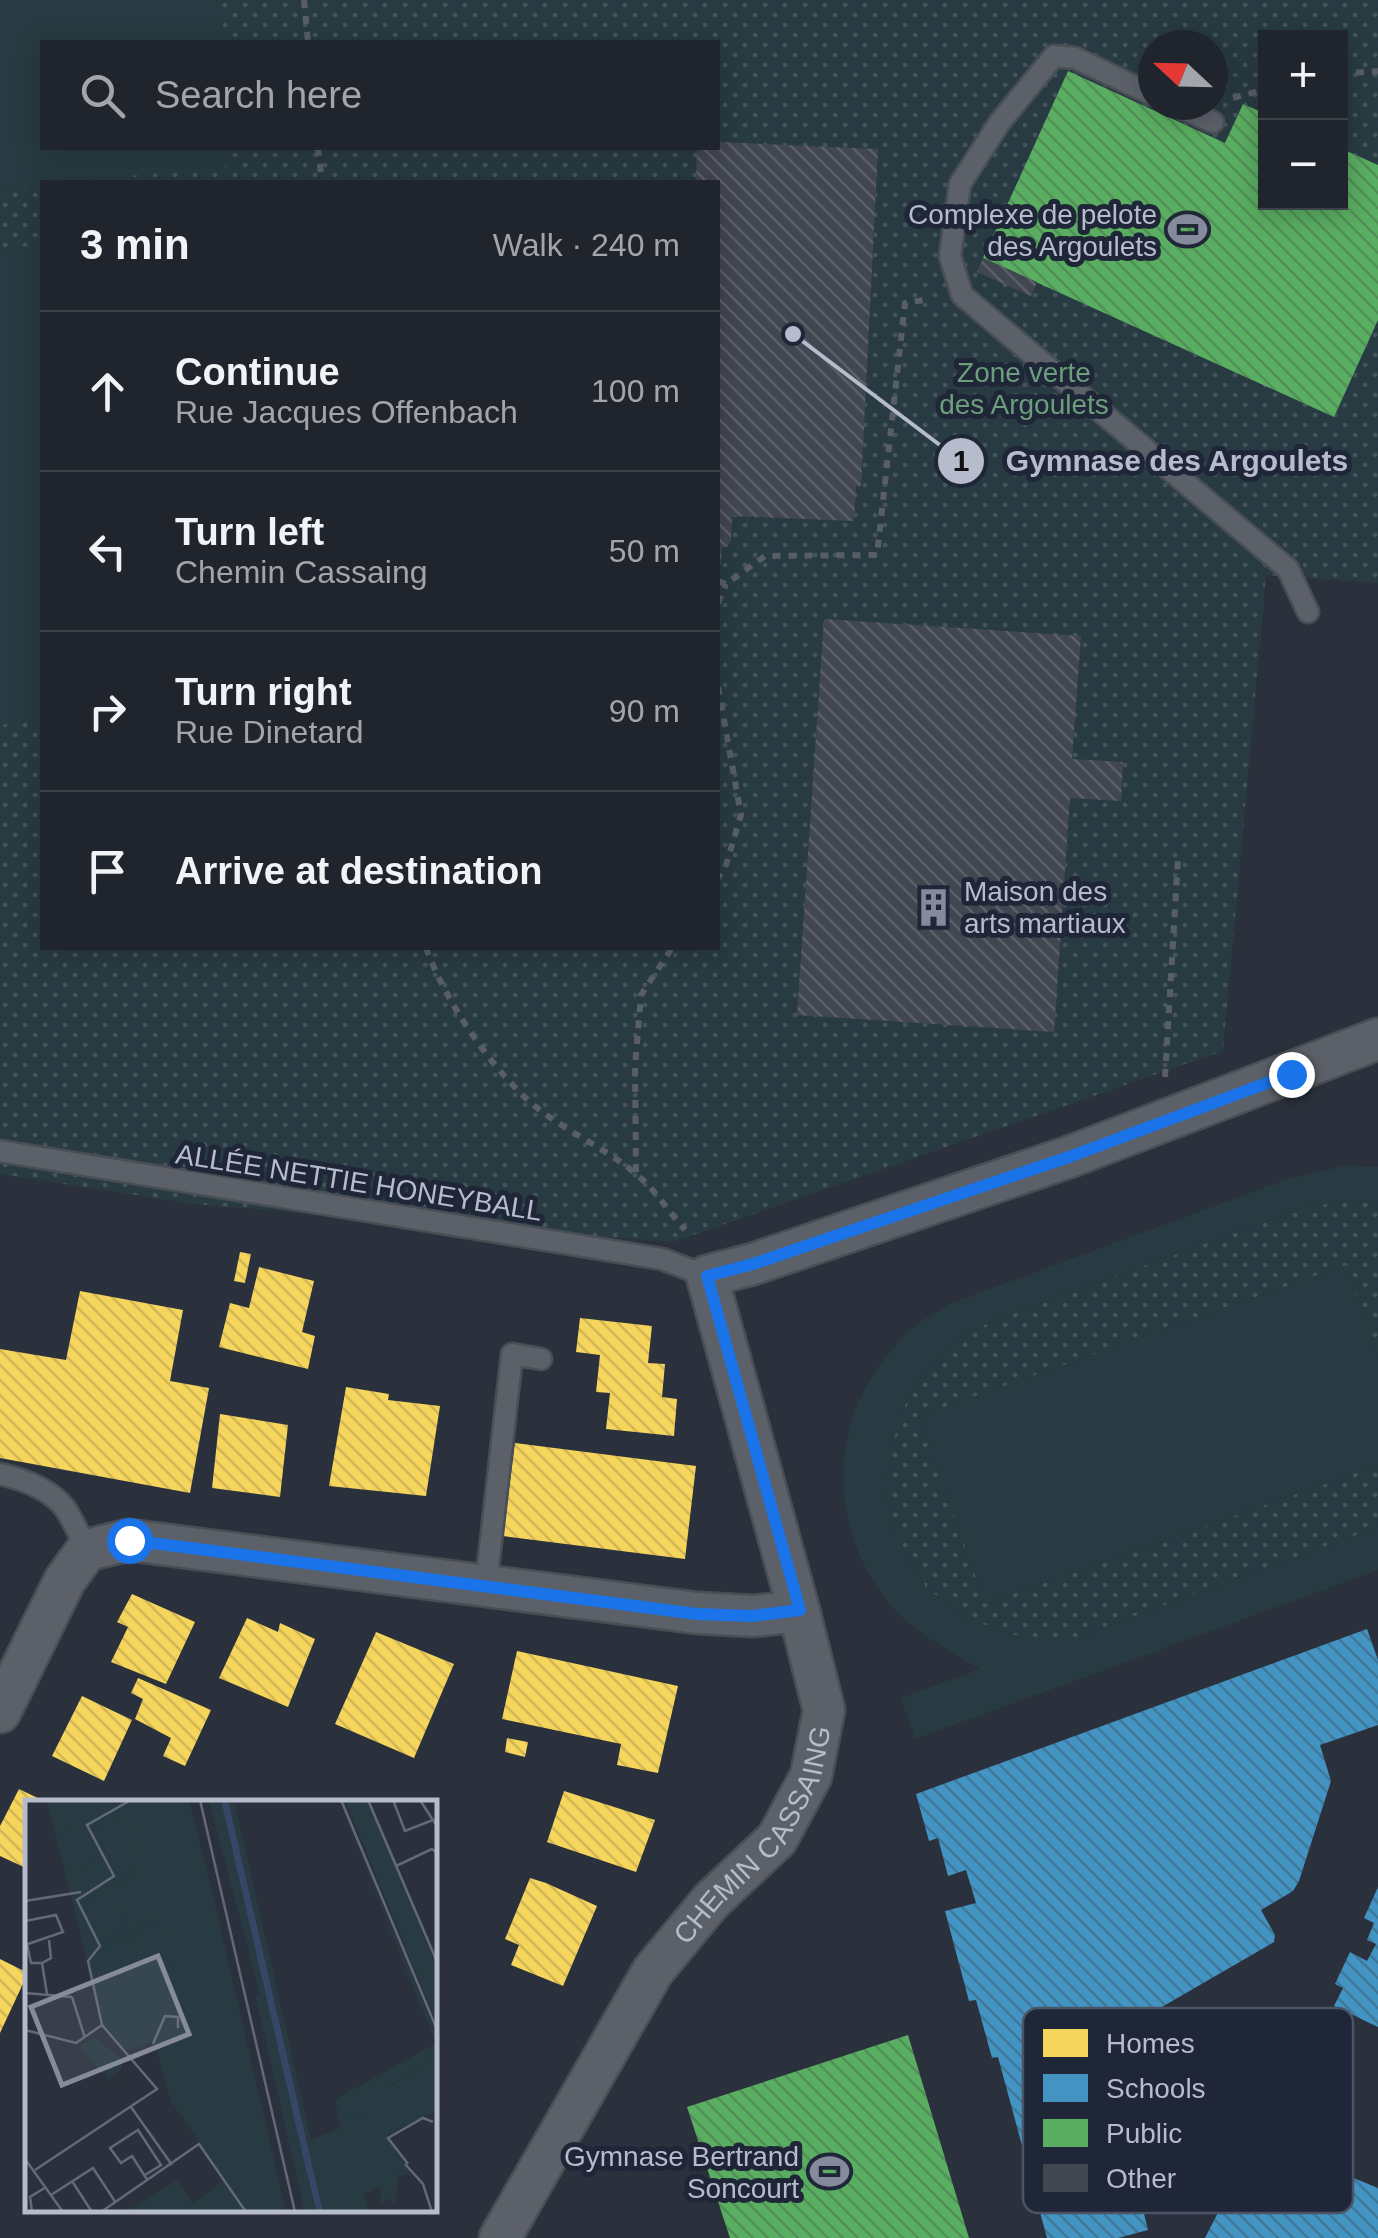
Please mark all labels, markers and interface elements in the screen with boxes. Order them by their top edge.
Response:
north arrow [1138,30,1228,120]
map controls [1258,30,1348,210]
button: + [1258,30,1348,120]
search box [40,40,720,150]
icon: search [75,68,130,123]
text: Search here [155,74,362,116]
button: − [1258,120,1348,210]
place label: Complexe de pelote des Argoulets [908,199,1157,262]
sports icon: Complexe de pelote des Argoulets [1166,209,1208,251]
text: 3 min [80,221,190,268]
text: Walk · 240 m [493,227,680,263]
text: Continue [175,351,340,393]
park label: Zone verte des Argoulets [939,357,1109,420]
icon: ahead [80,364,135,419]
text: 100 m [591,373,680,409]
text: Rue Jacques Offenbach [175,394,518,430]
callout: Gymnase des Argoulets [936,431,1369,491]
text: 1 [953,444,969,477]
text: Gymnase des Argoulets [1006,444,1348,477]
text: Turn left [175,511,324,553]
icon: left [80,524,135,579]
text: 50 m [609,533,680,569]
text: Chemin Cassaing [175,554,428,590]
text: Turn right [175,671,352,713]
icon: right [80,684,135,739]
text: 90 m [609,693,680,729]
text: Rue Dinetard [175,714,364,750]
icon: arrive [80,844,135,899]
text: Arrive at destination [175,850,542,892]
place label: Maison des arts martiaux [964,876,1126,939]
building icon: Maison des arts martiaux [913,886,955,928]
route end [1269,1052,1315,1098]
street label: ALLÉE NETTIE HONEYBALL [174,1138,544,1227]
route start [107,1518,153,1564]
street label: CHEMIN CASSAING [667,1723,837,1950]
inset map [25,1800,438,2213]
legend [1023,2008,1353,2213]
text: Homes [1106,2028,1195,2059]
text: Schools [1106,2073,1206,2104]
text: Public [1106,2118,1182,2149]
place label: Gymnase Bertrand Soncourt [564,2141,799,2204]
sports icon: Gymnase Bertrand Soncourt [808,2151,850,2193]
text: Other [1106,2163,1176,2194]

